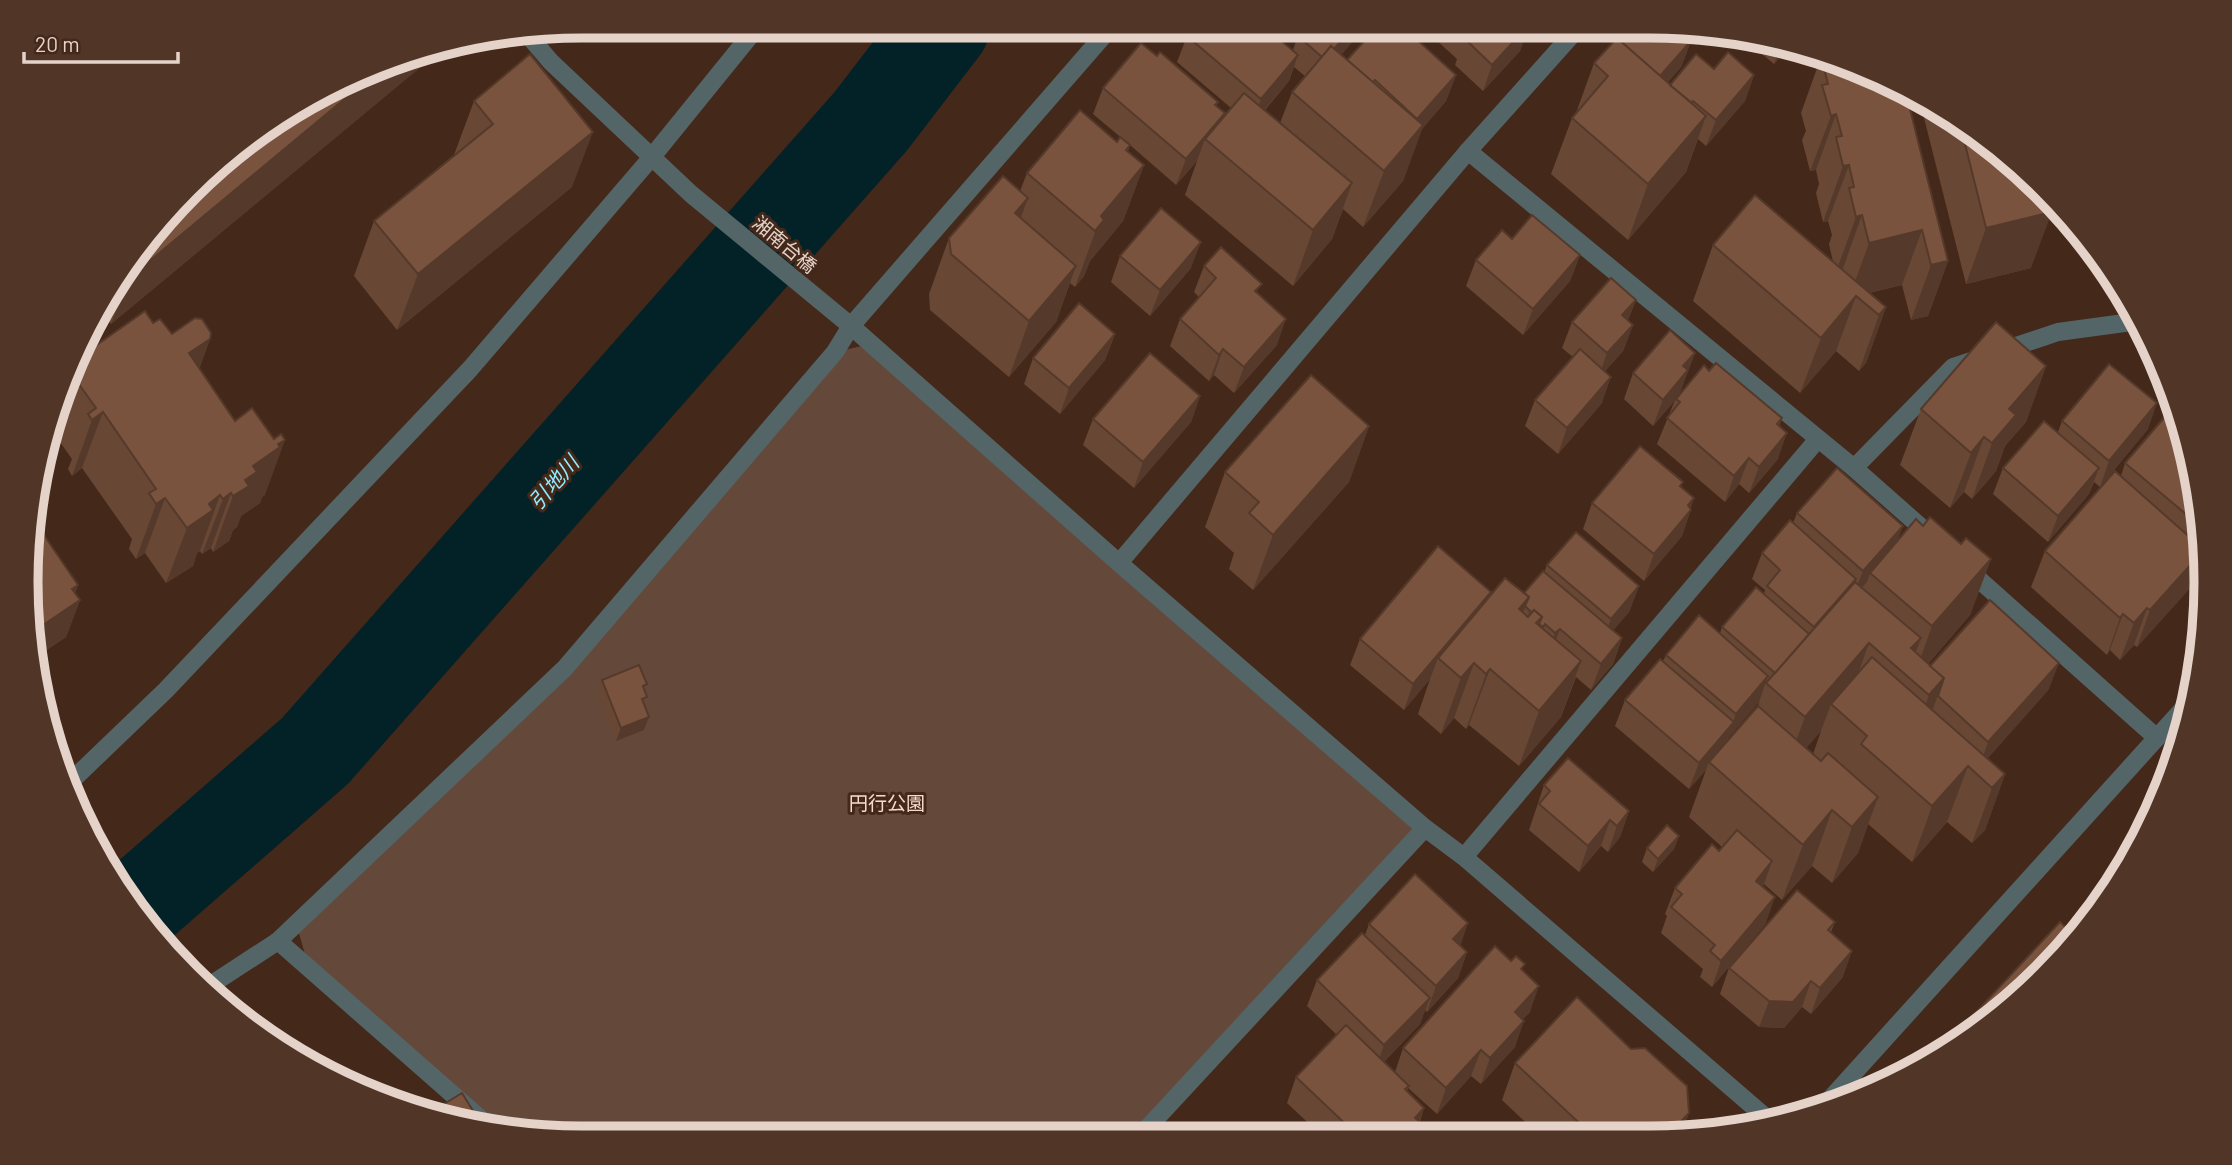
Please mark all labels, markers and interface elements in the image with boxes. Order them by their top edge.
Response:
scale bar [24,21,178,65]
text: 20 m [35,31,80,56]
street label: 湘南台橋 [748,211,822,277]
water label: 引地川 [523,449,584,514]
park label: 円行公園 [849,791,925,814]

